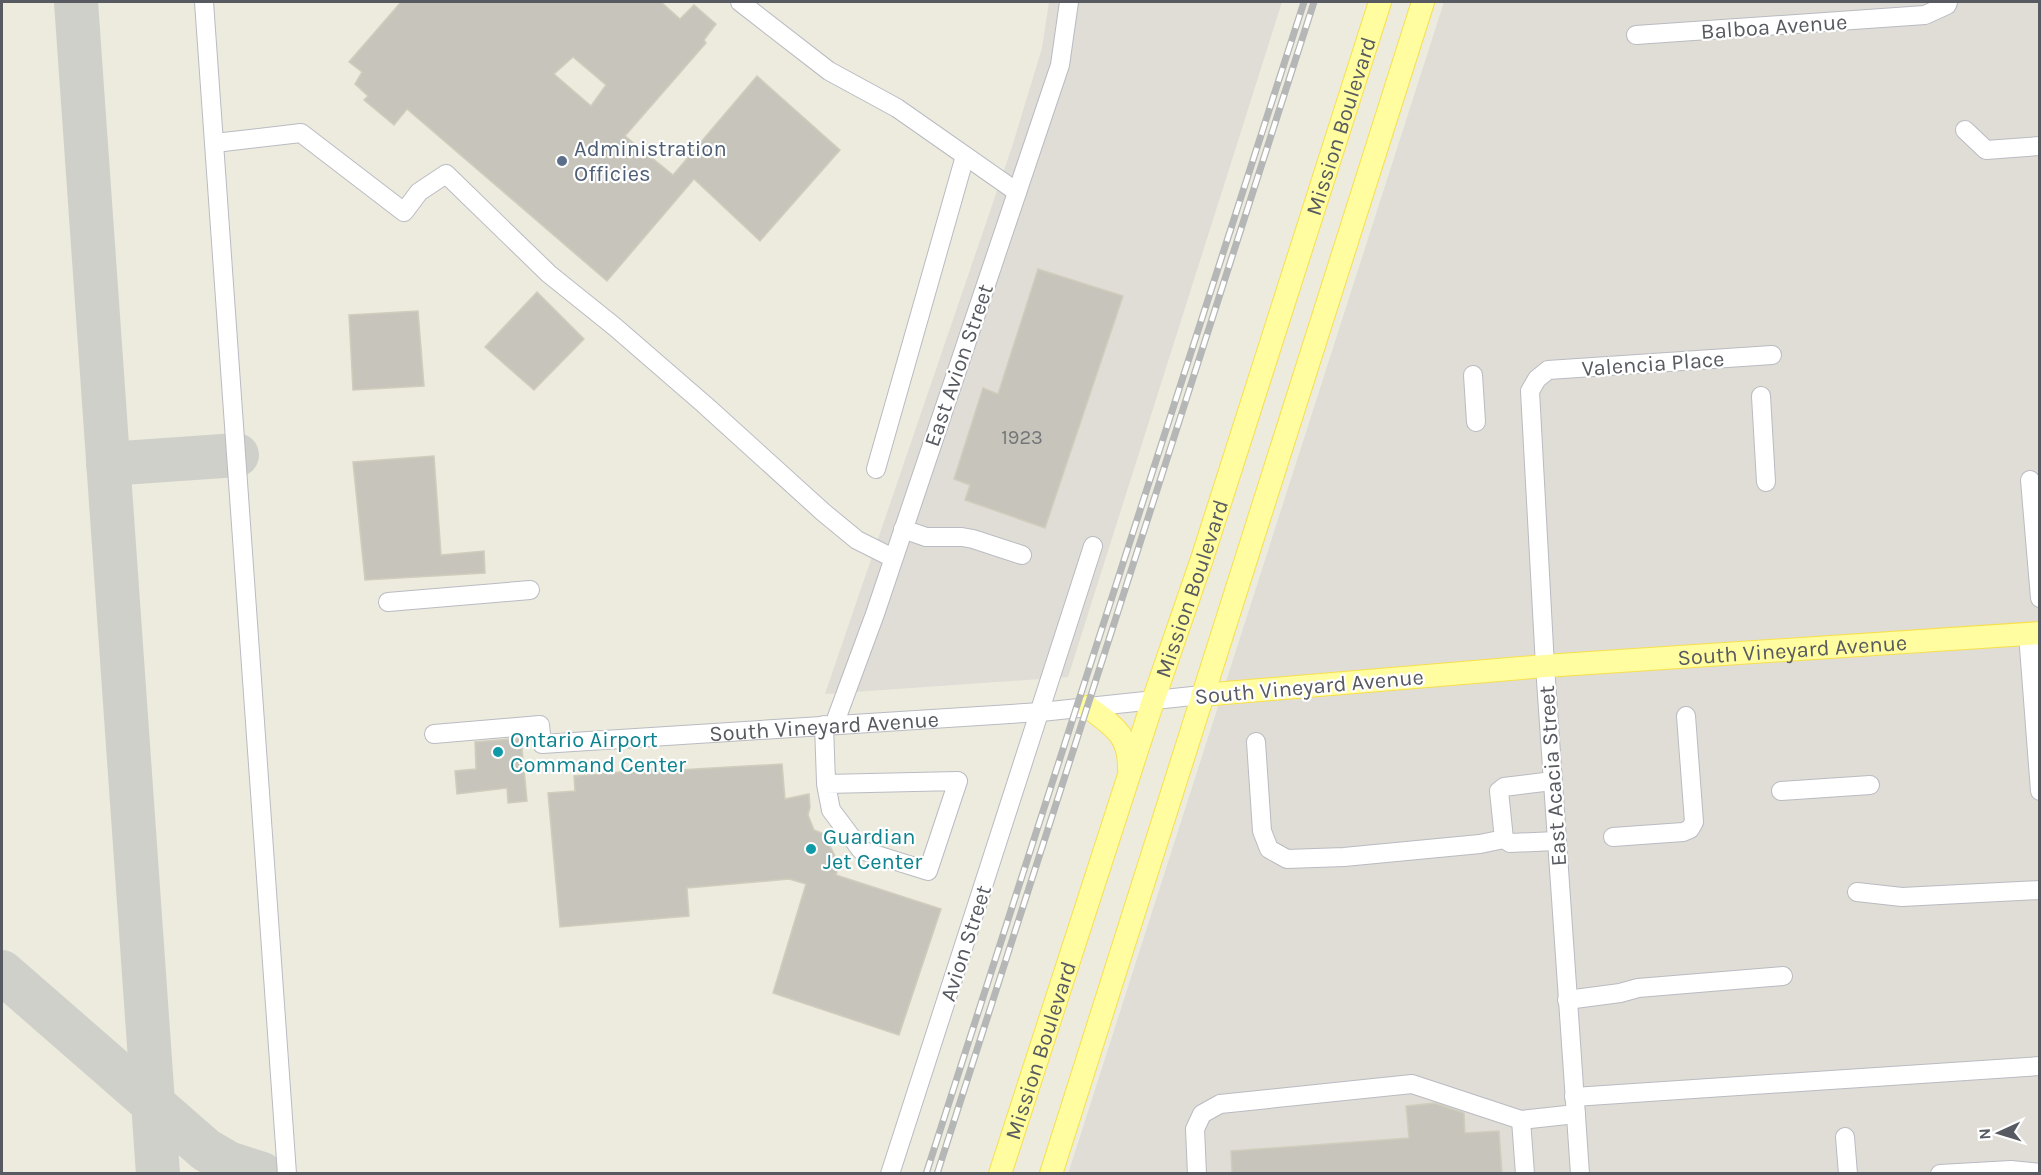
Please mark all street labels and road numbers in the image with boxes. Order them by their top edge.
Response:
street label: Balboa Avenue [1700,9,1848,45]
street label: Mission Boulevard [1301,34,1382,219]
street label: East Avion Street [919,281,999,450]
street label: Valencia Place [1581,346,1725,382]
street label: Mission Boulevard [1150,497,1234,681]
street label: South Vineyard Avenue [1677,630,1908,671]
street label: South Vineyard Avenue [1193,664,1425,710]
street label: East Acacia Street [1534,685,1572,867]
street label: South Vineyard Avenue [708,707,940,747]
street label: Avion Street [935,882,997,1005]
street label: Mission Boulevard [1000,958,1082,1143]

